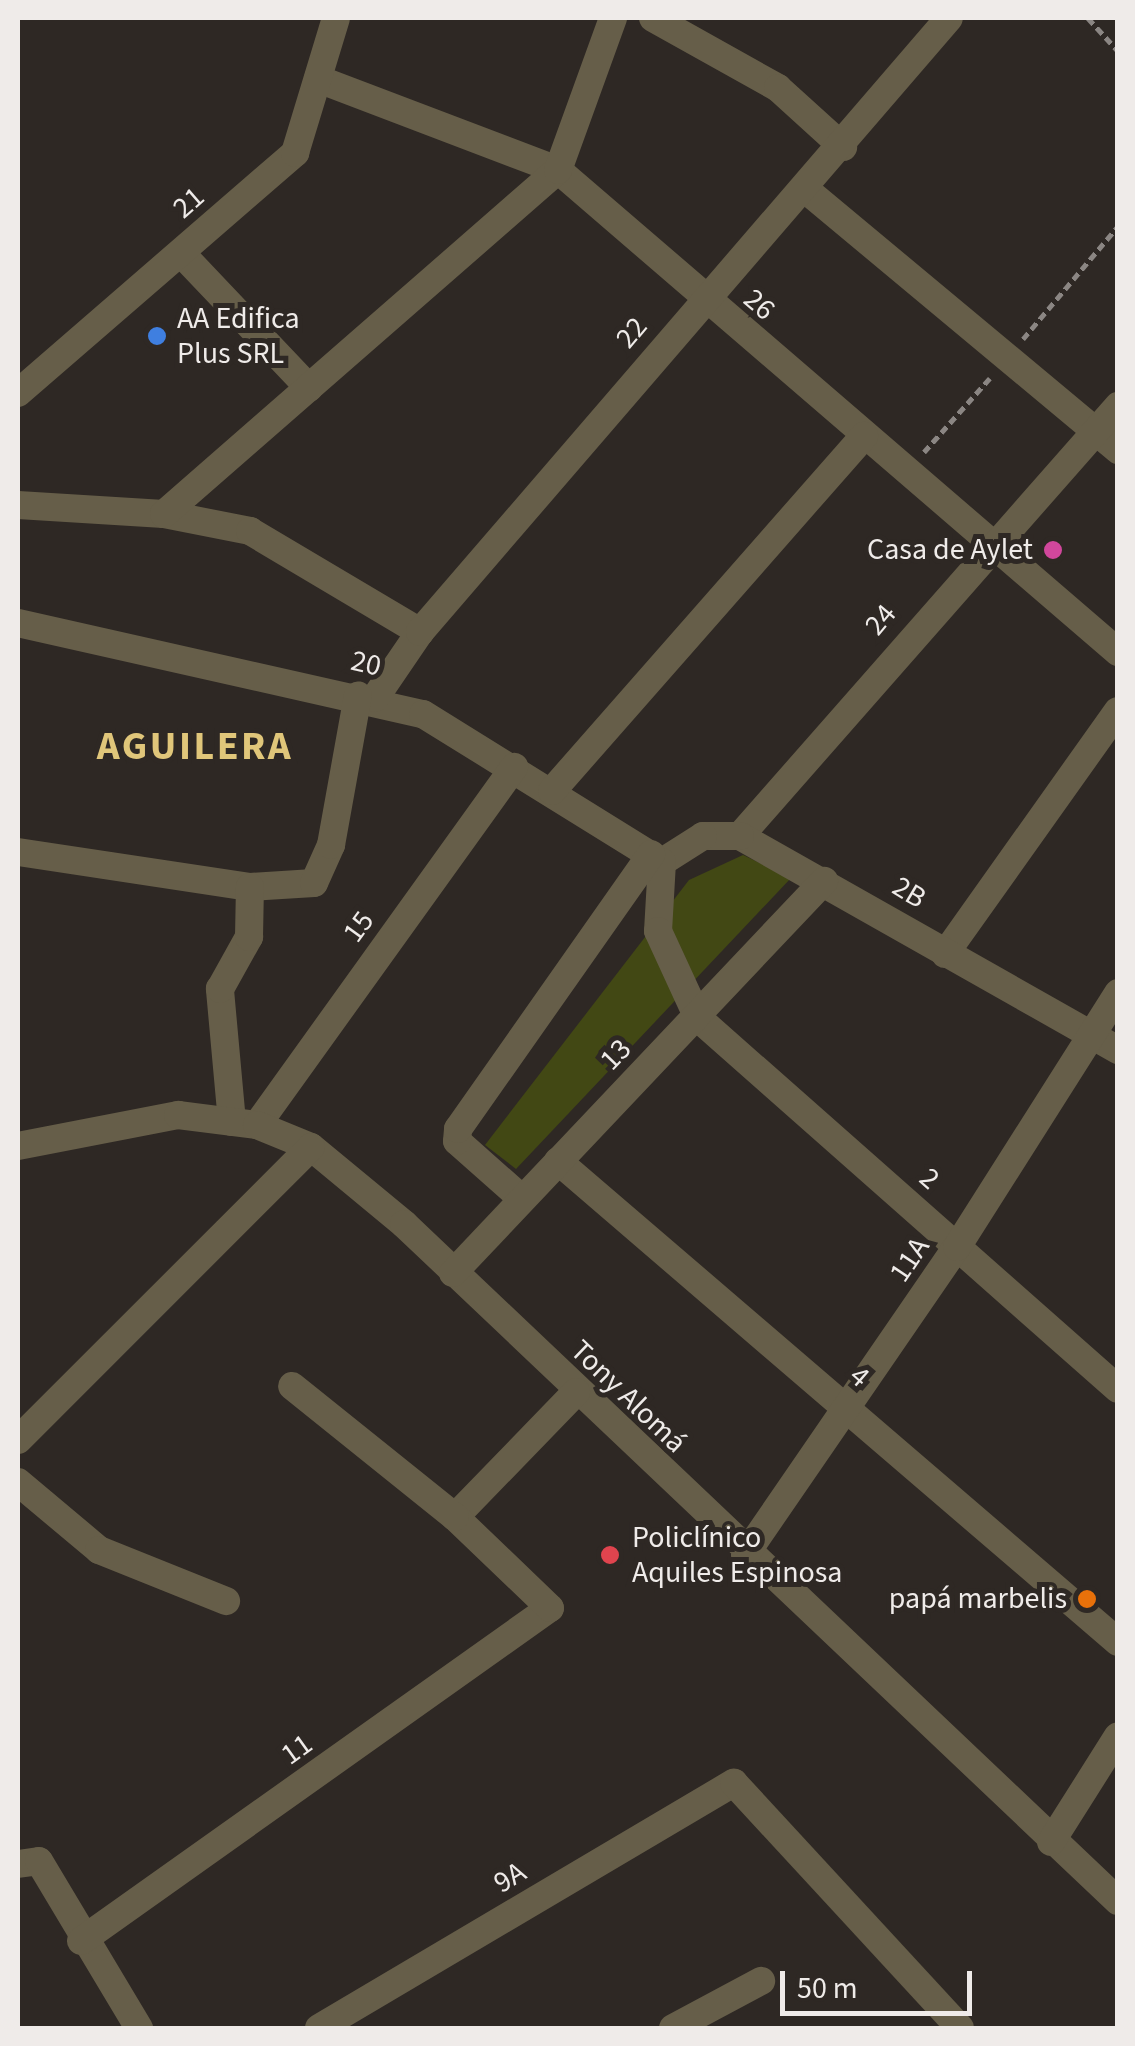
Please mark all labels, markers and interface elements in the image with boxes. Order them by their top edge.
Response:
street label: 21 [166,180,212,226]
street label: 26 [736,282,782,328]
place label: AA Edifica Plus SRL [177,301,300,372]
street label: 22 [609,310,655,356]
marker: AA Edifica Plus SRL [146,325,168,347]
place label: Casa de Aylet [867,532,1033,568]
marker: Casa de Aylet [1042,539,1064,561]
street label: 24 [858,597,904,643]
street label: 20 [347,643,385,685]
district label: AGUILERA [97,723,293,771]
street label: 2B [886,869,932,917]
street label: 15 [336,904,382,950]
street label: 13 [593,1032,639,1078]
street label: 2 [912,1161,946,1197]
street label: 11A [882,1231,938,1289]
street label: Tony Alomá [563,1333,693,1461]
street label: 4 [842,1359,876,1395]
place label: Policlínico Aquiles Espinosa [632,1520,842,1590]
marker: Policlínico Aquiles Espinosa [597,1542,623,1568]
place label: papá marbelis [889,1581,1067,1617]
marker: papá marbelis [1076,1588,1098,1610]
street label: 11 [274,1727,320,1773]
street label: 9A [487,1855,533,1901]
scale bar [785,1951,978,2013]
text: 50 m [797,1967,858,2010]

